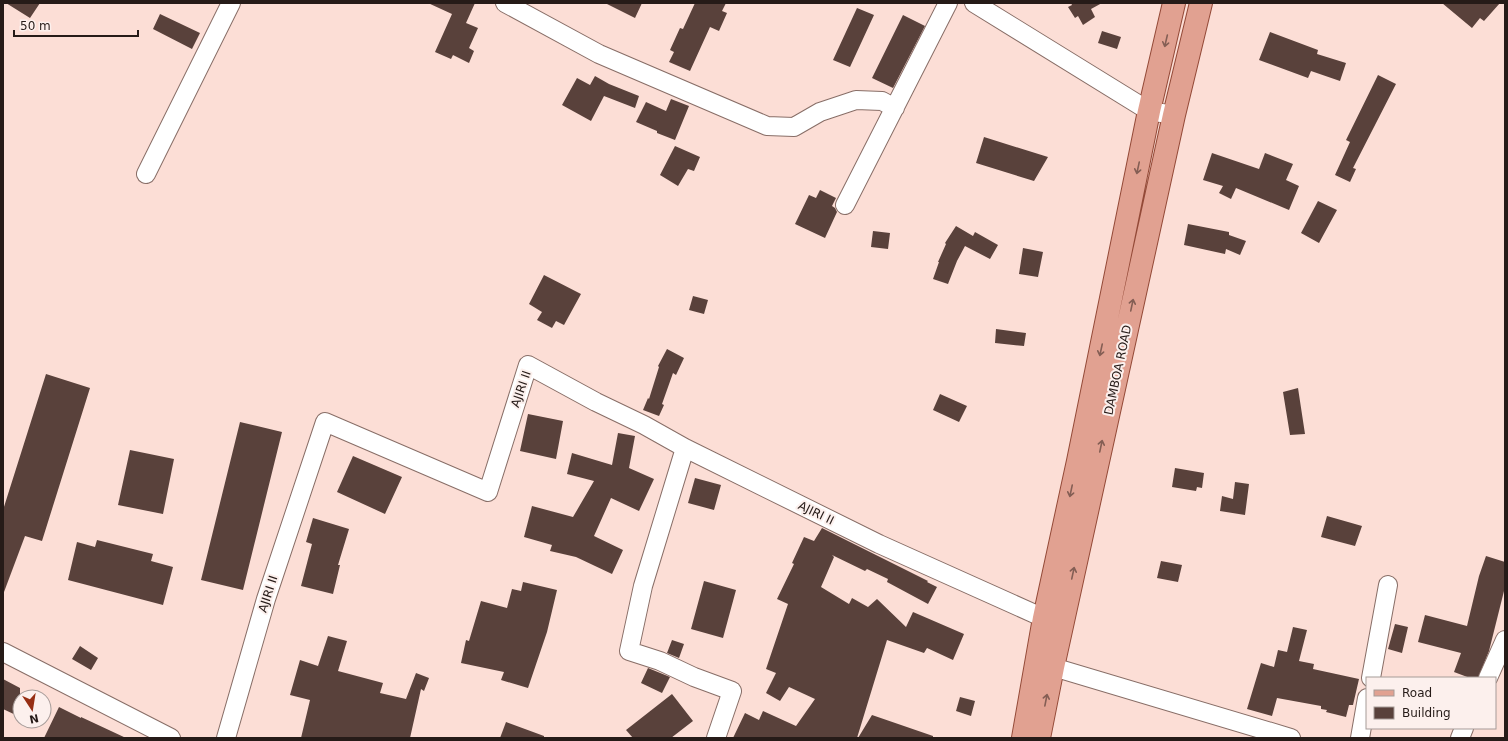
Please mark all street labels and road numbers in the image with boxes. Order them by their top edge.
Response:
street label: DAMBOA ROAD [1102,324,1134,416]
street label: AJIRI II [508,369,534,409]
street label: AJIRI II [796,498,836,528]
street label: AJIRI II [255,574,281,614]

